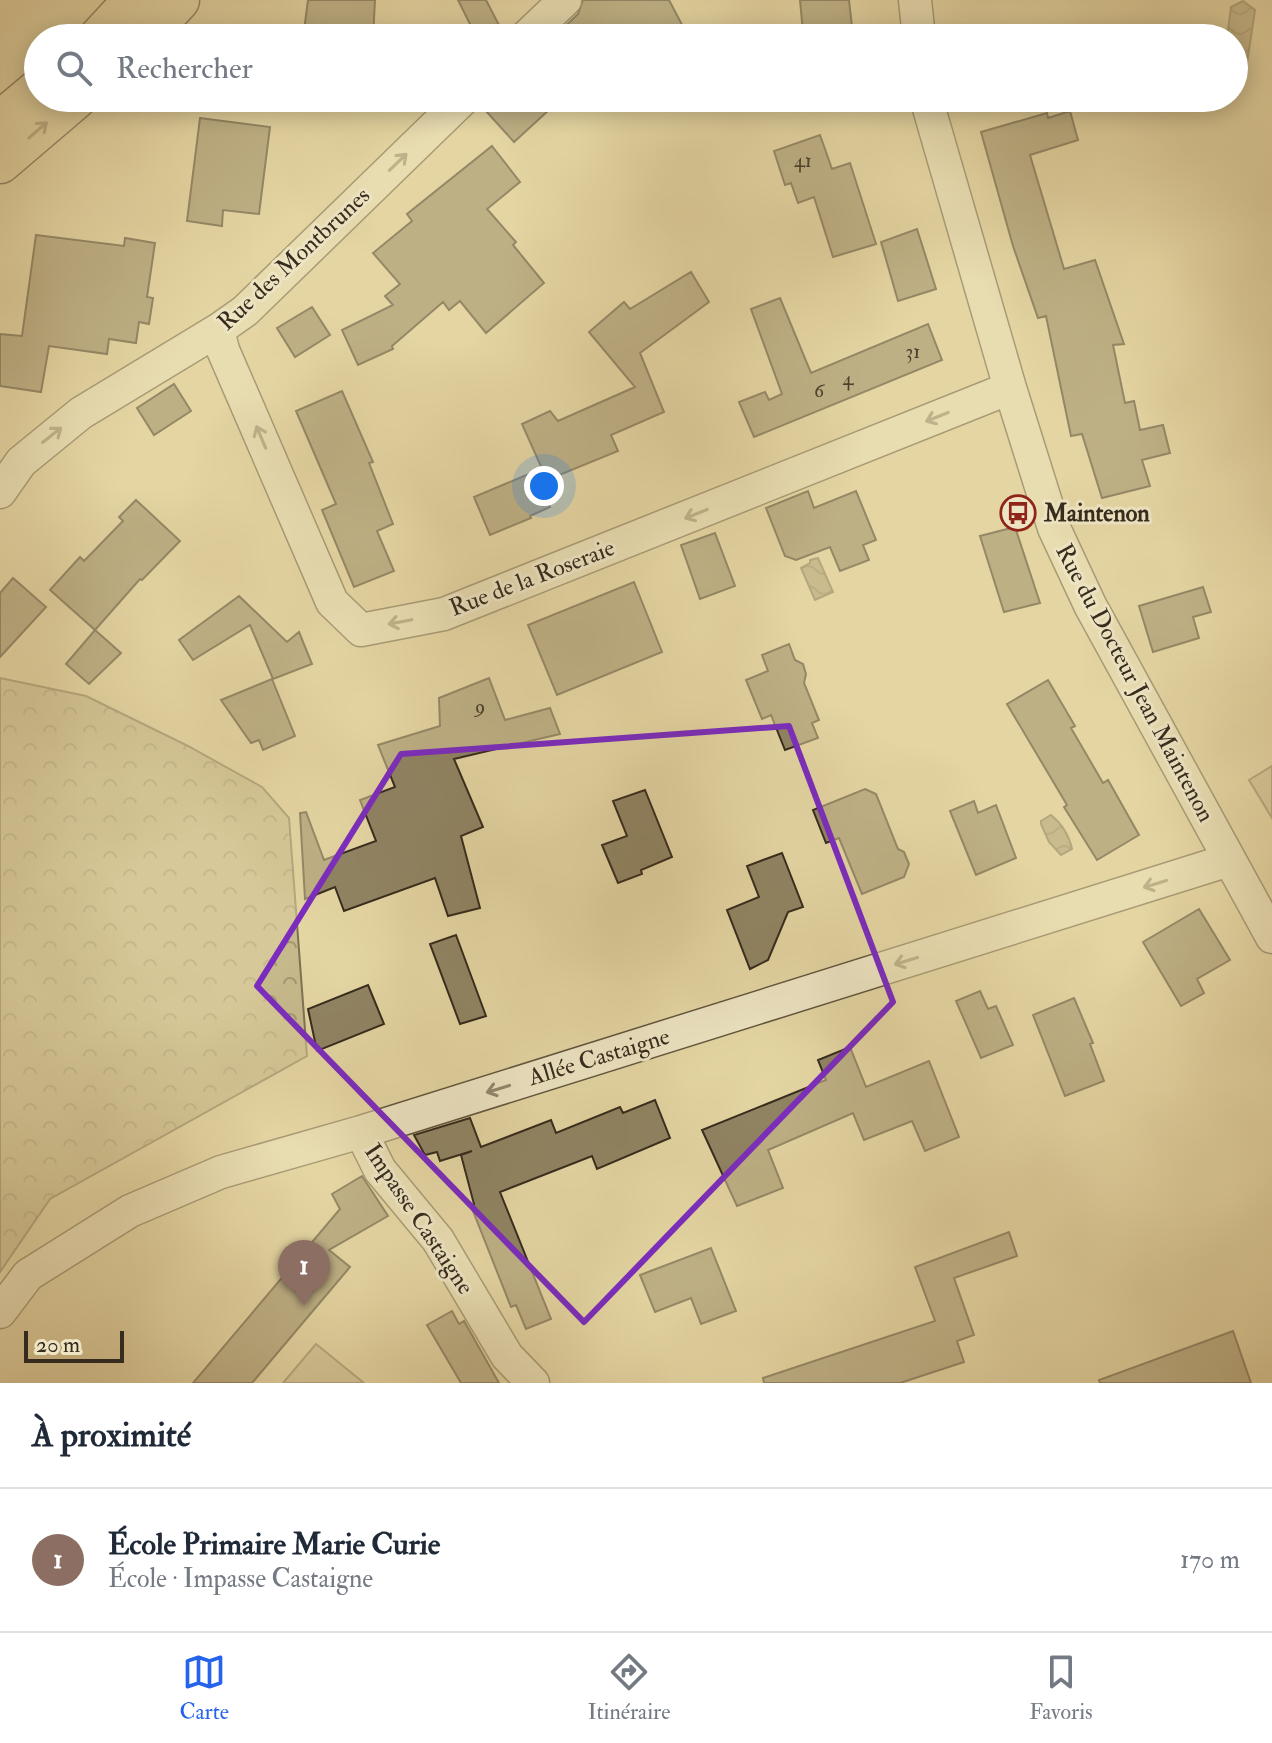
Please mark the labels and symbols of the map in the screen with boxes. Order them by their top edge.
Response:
one-way arrow [27,121,47,139]
house number: 41 [794,148,812,173]
one-way arrow [388,153,408,172]
street label: Rue des Montbrunes [211,180,377,338]
house number: 31 [906,339,920,364]
house number: 4 [843,366,855,391]
house number: 6 [814,378,825,403]
one-way arrow [925,411,950,425]
one-way arrow [252,425,267,450]
one-way arrow [41,426,62,443]
your location [524,466,564,506]
bus stop icon: Maintenon [999,494,1037,532]
place label: Maintenon [1043,498,1150,529]
one-way arrow [684,508,709,522]
street label: Rue de la Roseraie [445,532,619,624]
street label: Rue du Docteur Jean Maintenon [1048,538,1222,828]
one-way arrow [388,616,413,631]
house number: 9 [473,694,485,719]
one-way arrow [1142,877,1167,892]
one-way arrow [894,954,920,969]
street label: Allée Castaigne [524,1021,674,1094]
one-way arrow [486,1083,511,1097]
street label: Impasse Castaigne [357,1138,481,1300]
pin: 1 [278,1240,330,1306]
scale bar [24,1327,124,1363]

